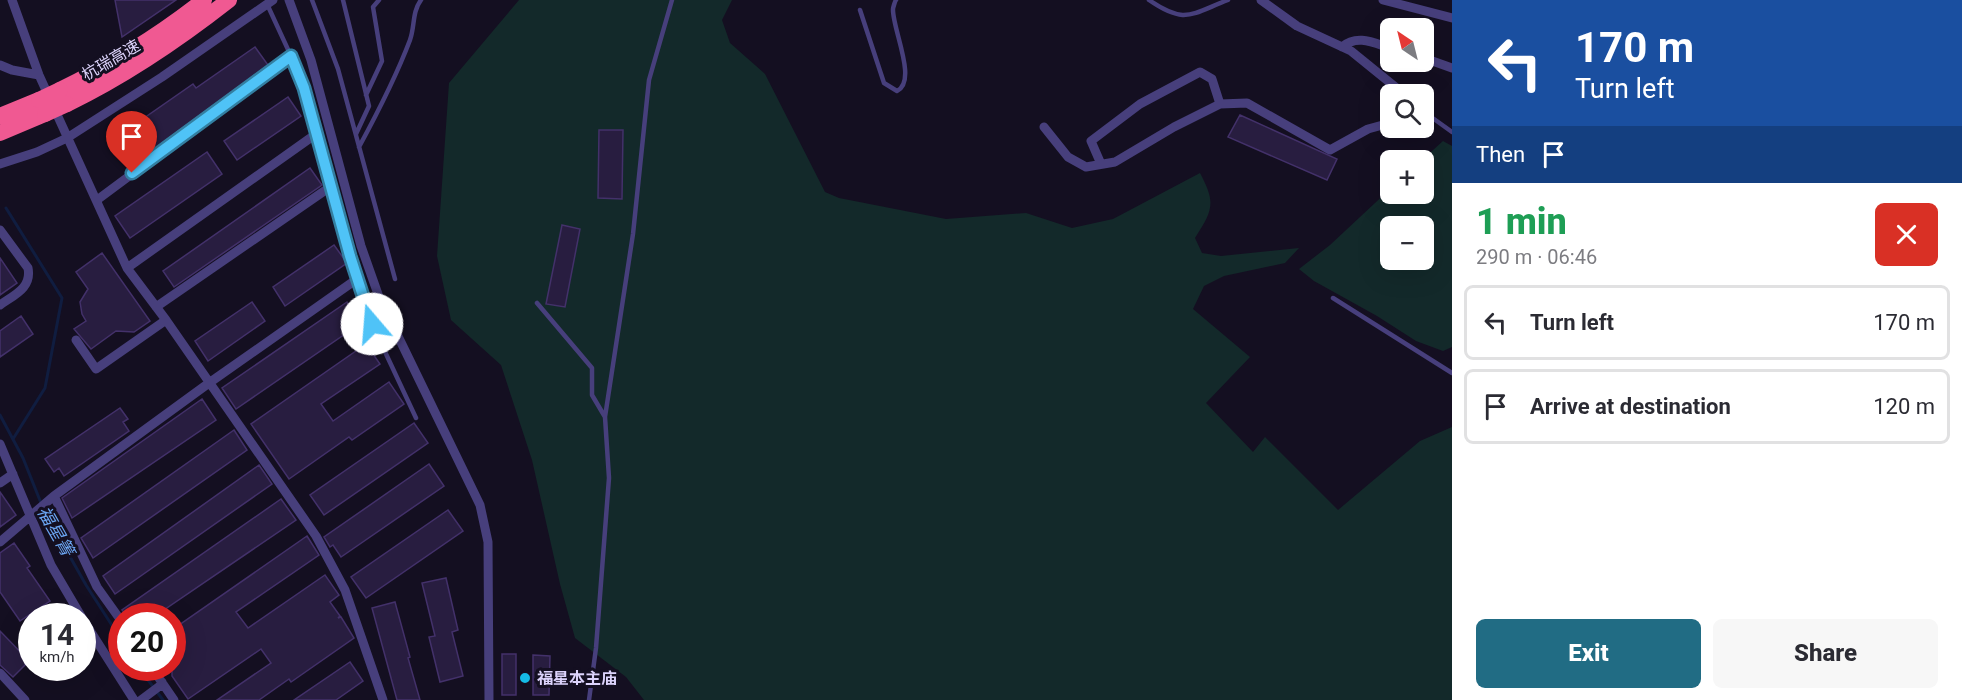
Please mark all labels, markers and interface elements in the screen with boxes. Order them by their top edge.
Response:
north arrow [1380,18,1434,72]
map controls [1380,18,1434,270]
text: 170 m [1575,23,1694,72]
icon: left [1476,24,1554,102]
street label: 杭瑞高速 [79,36,143,84]
text: Turn left [1575,73,1675,105]
button: search [1380,84,1434,138]
pin [106,111,157,173]
icon: arrive [115,120,148,153]
icon: arrive [1537,138,1570,171]
text: Then [1476,142,1525,167]
button: + [1380,150,1434,204]
text: 1 min [1476,201,1567,243]
button: close [1875,203,1938,266]
button: − [1380,216,1434,270]
text: 290 m · 06:46 [1476,245,1597,269]
position arrow [340,292,404,356]
icon: left [1479,306,1512,339]
text: Turn left [1530,310,1614,335]
text: 170 m [1873,310,1935,335]
icon: arrive [1479,390,1512,423]
text: Arrive at destination [1530,394,1731,419]
text: 120 m [1873,394,1935,419]
water label: 福星箐 [33,502,80,562]
speed limit sign: 20 [108,603,186,681]
text: 14 [40,617,74,652]
button: Exit [1476,619,1701,688]
button: Share [1713,619,1938,688]
text: km/h [39,648,75,666]
place label: 福星本主庙 [537,669,617,688]
marker: 福星本主庙 [518,671,532,685]

